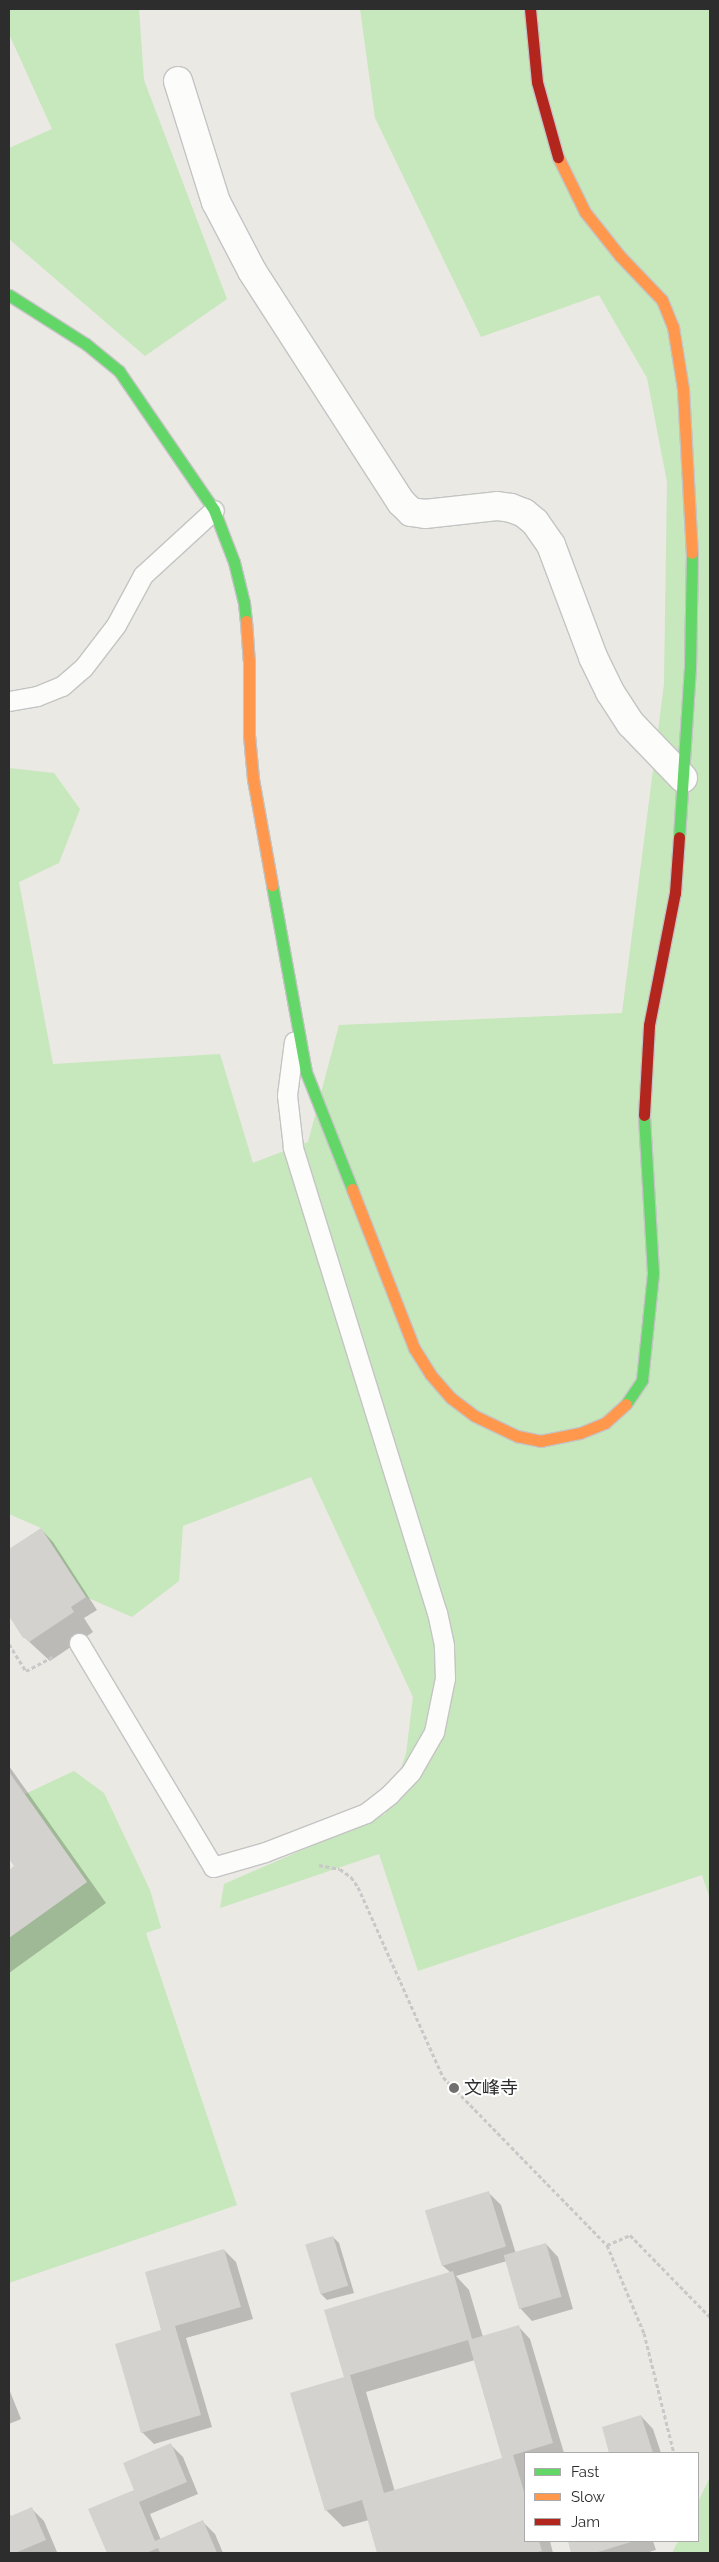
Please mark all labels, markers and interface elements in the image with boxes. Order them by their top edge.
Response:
place label: 文峰寺 [464,2077,518,2099]
marker: 文峰寺 [448,2082,460,2094]
legend [524,2452,699,2542]
text: Fast [571,2463,599,2481]
text: Slow [571,2488,605,2506]
text: Jam [571,2513,600,2531]

